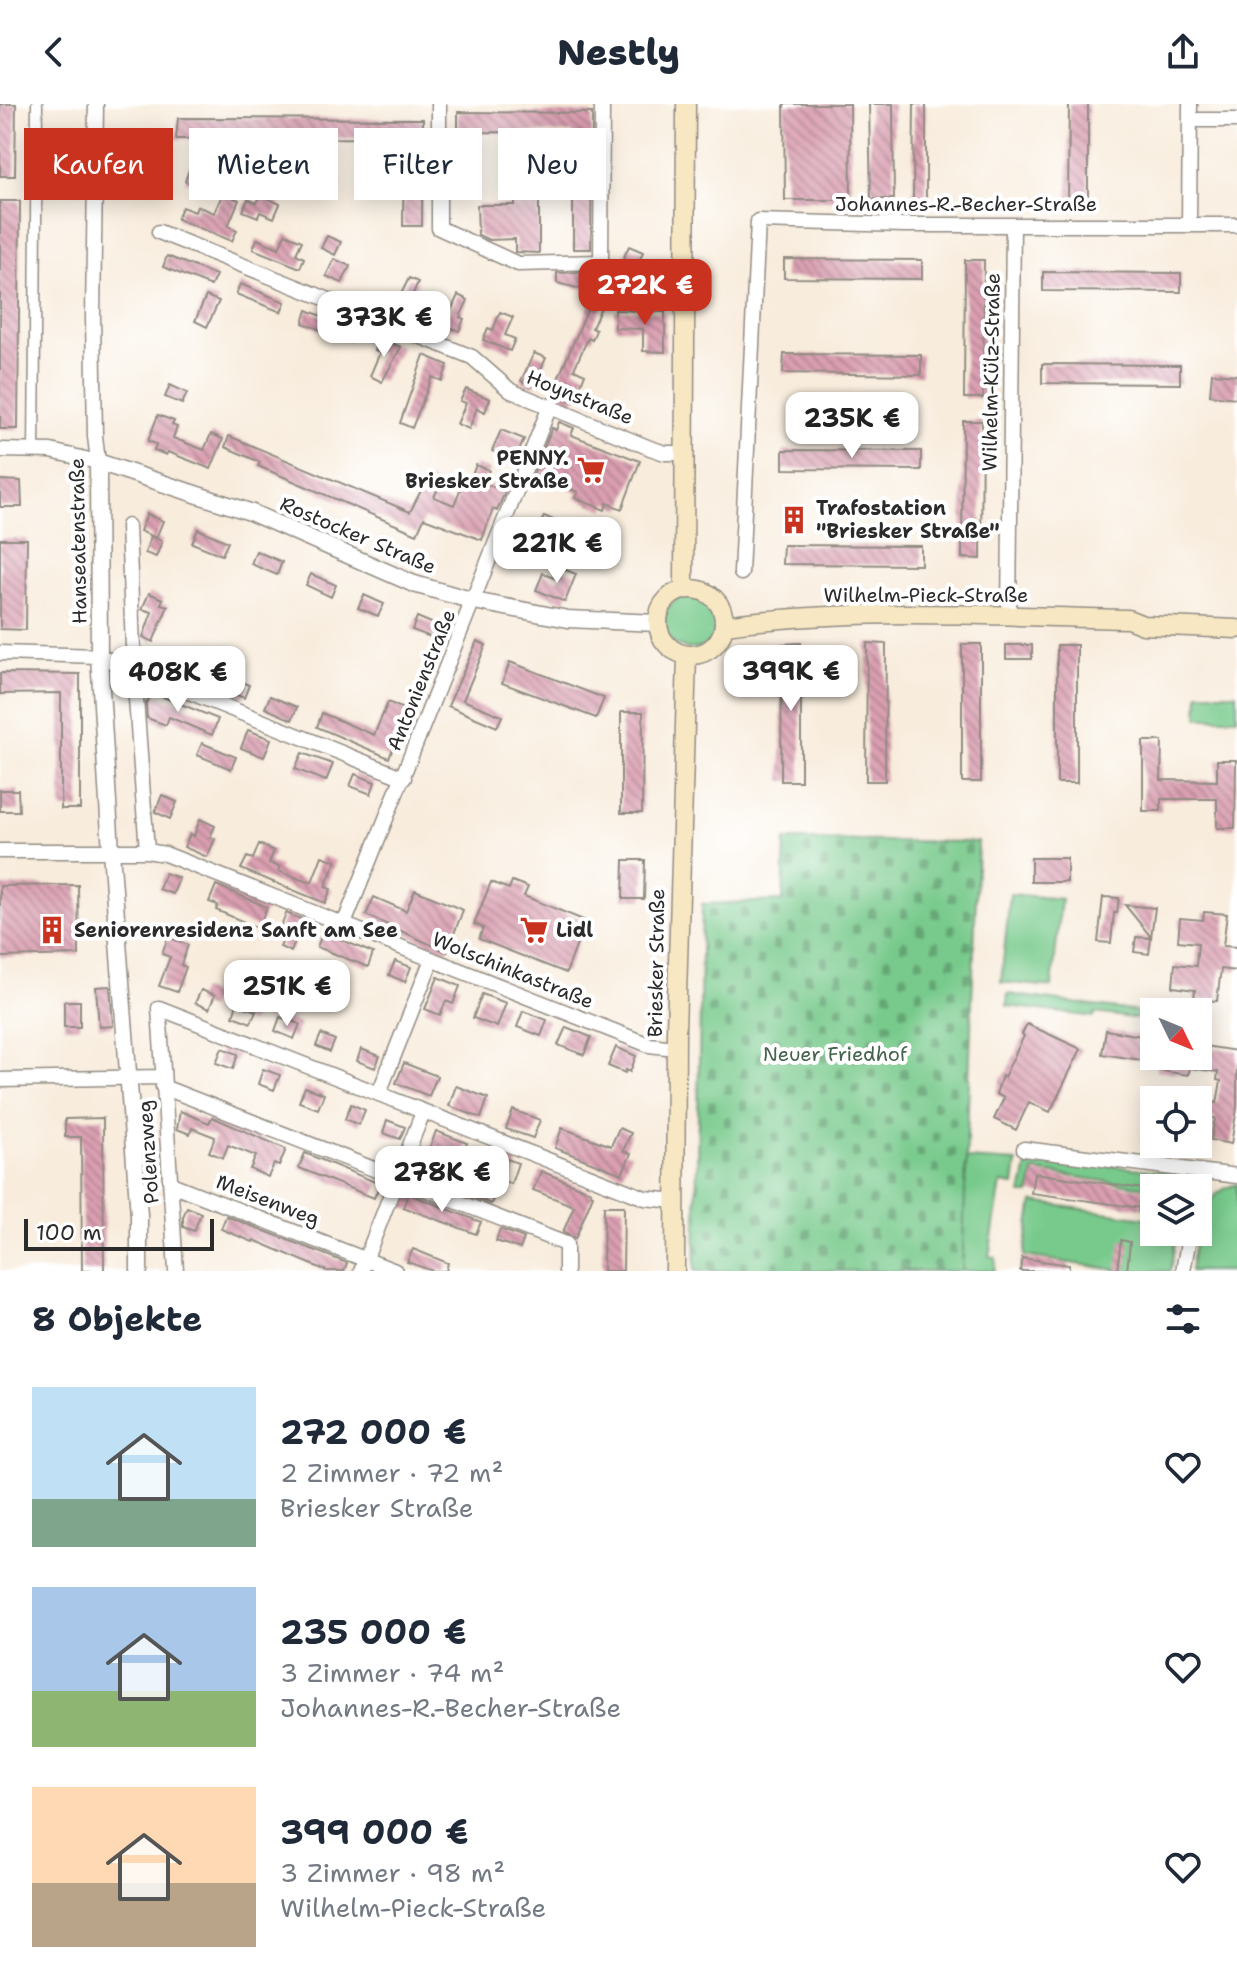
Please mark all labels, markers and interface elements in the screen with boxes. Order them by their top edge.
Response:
text: Nestly [557,28,680,77]
icon: back [32,30,76,74]
icon: share [1161,30,1205,74]
chip: Kaufen [24,128,173,200]
chip: Mieten [189,128,338,200]
chip: Filter [354,128,482,200]
chip: Neu [498,128,606,200]
street label: Johannes-R.-Becher-Straße [835,191,1097,217]
pin: 272K € [580,259,710,327]
text: 272K € [597,267,693,302]
street label: Wilhelm-Külz-Straße [976,272,1006,472]
pin: 373K € [319,291,449,359]
text: 373K € [335,299,433,334]
street label: Hoynstraße [523,364,637,430]
pin: 235K € [787,392,917,460]
text: 235K € [804,400,901,435]
place label: PENNY. Briesker Straße [405,445,569,494]
supermarket icon: PENNY. Briesker Straße [576,455,606,485]
street label: Hanseatenstraße [64,458,92,624]
street label: Rostocker Straße [276,490,440,580]
place label: Trafostation "Briesker Straße" [816,495,1000,544]
building icon: Trafostation "Briesker Straße" [779,505,809,535]
pin: 221K € [492,517,622,585]
text: 221K € [511,525,603,560]
street label: Wilhelm-Pieck-Straße [824,582,1028,608]
street label: Antonienstraße [381,605,461,755]
pin: 399K € [726,645,856,713]
pin: 408K € [113,646,243,714]
text: 399K € [742,653,840,688]
text: 408K € [128,654,228,689]
street label: Briesker Straße [642,888,670,1038]
building icon: Seniorenresidenz Sanft am See [37,915,67,945]
supermarket icon: Lidl [519,915,549,945]
place label: Seniorenresidenz Sanft am See [74,917,398,943]
place label: Lidl [556,917,593,943]
street label: Wolschinkastraße [428,926,598,1014]
pin: 251K € [222,960,352,1028]
text: 251K € [242,968,332,1003]
north arrow [1140,998,1212,1070]
map controls [1140,998,1212,1246]
park label: Neuer Friedhof [763,1041,908,1067]
button: locate [1140,1086,1212,1158]
street label: Polenzweg [131,1099,165,1205]
pin: 278K € [377,1146,507,1214]
text: 278K € [393,1154,491,1189]
street label: Meisenweg [213,1168,323,1232]
button: layers [1140,1174,1212,1246]
scale bar [24,1215,214,1251]
text: 100 m [36,1218,102,1247]
text: 8 Objekte [32,1296,203,1342]
icon: filters [1161,1297,1205,1341]
text: 272 000 € [280,1409,466,1455]
icon: home [96,1419,192,1515]
icon: heart [1161,1445,1205,1489]
text: 2 Zimmer · 72 m² [280,1455,503,1490]
text: Briesker Straße [280,1490,474,1525]
text: 235 000 € [280,1609,467,1655]
icon: home [96,1619,192,1715]
icon: heart [1161,1645,1205,1689]
text: 3 Zimmer · 74 m² [280,1655,504,1690]
text: Johannes-R.-Becher-Straße [280,1690,621,1725]
text: 399 000 € [280,1809,469,1855]
icon: home [96,1819,192,1915]
icon: heart [1161,1845,1205,1889]
text: 3 Zimmer · 98 m² [280,1855,505,1890]
text: Wilhelm-Pieck-Straße [280,1890,546,1925]

